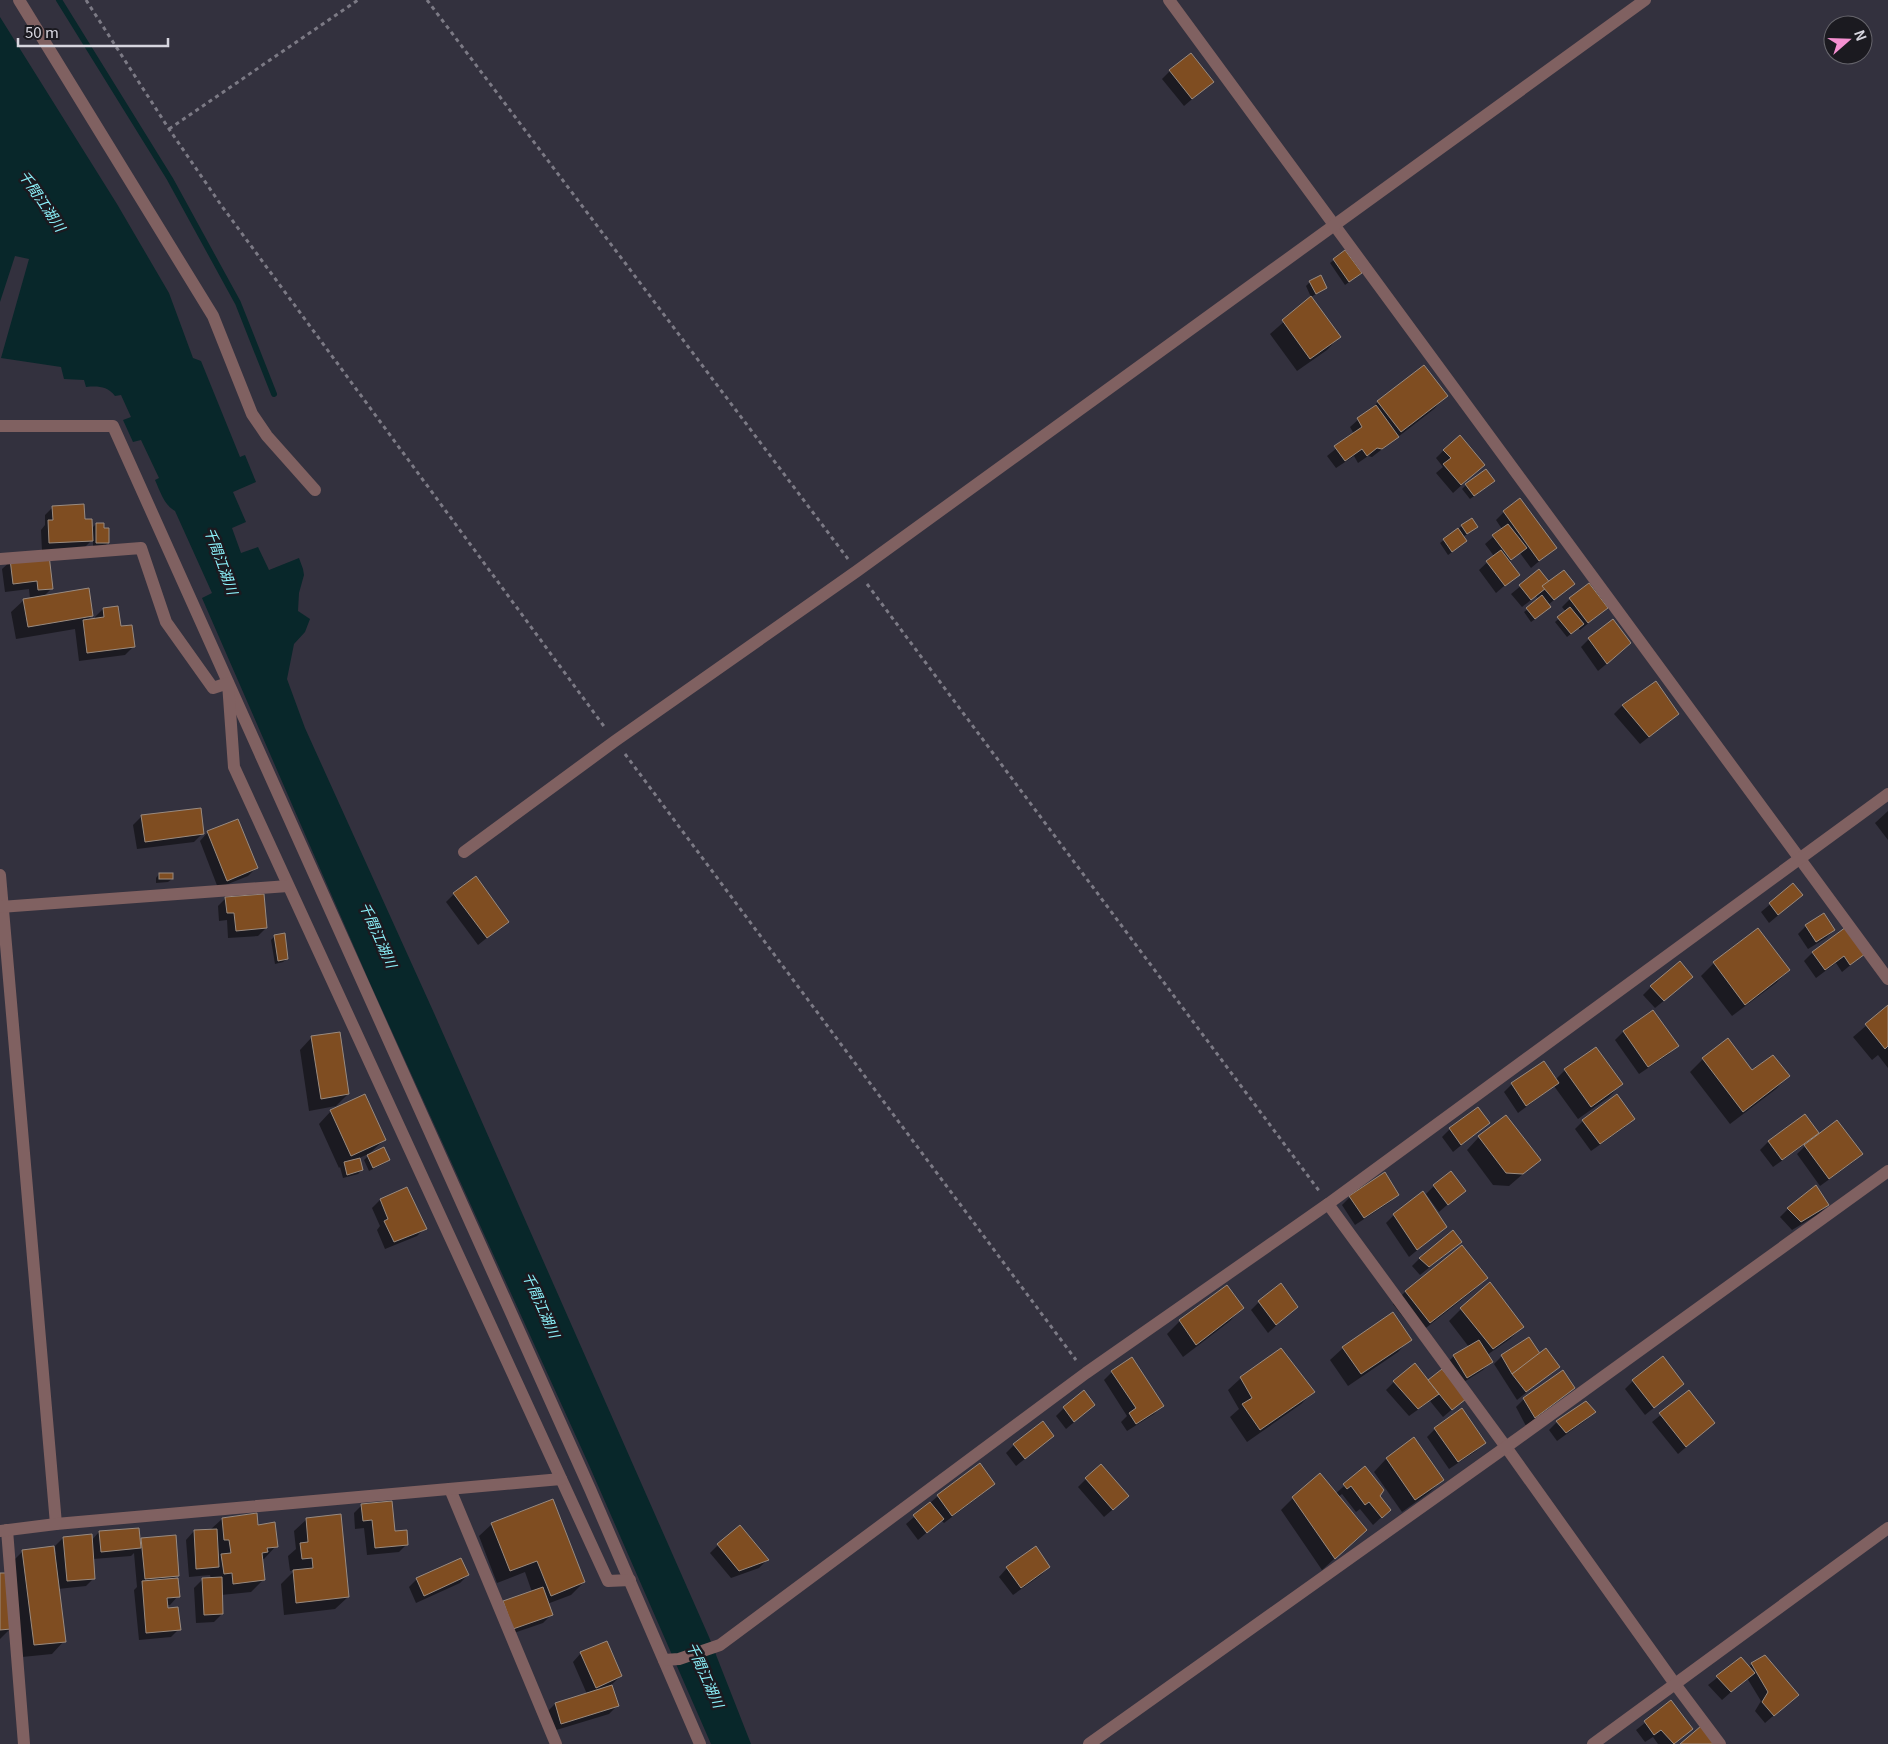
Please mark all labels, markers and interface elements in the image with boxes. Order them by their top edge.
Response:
scale bar [18,15,168,47]
north arrow [1823,15,1873,65]
text: 50 m [25,21,59,42]
text: N [1850,27,1872,44]
water label: 千間江湖川 [15,166,72,237]
water label: 千間江湖川 [201,524,244,599]
water label: 千間江湖川 [356,899,403,972]
water label: 千間江湖川 [519,1269,566,1342]
water label: 千間江湖川 [683,1639,730,1712]

